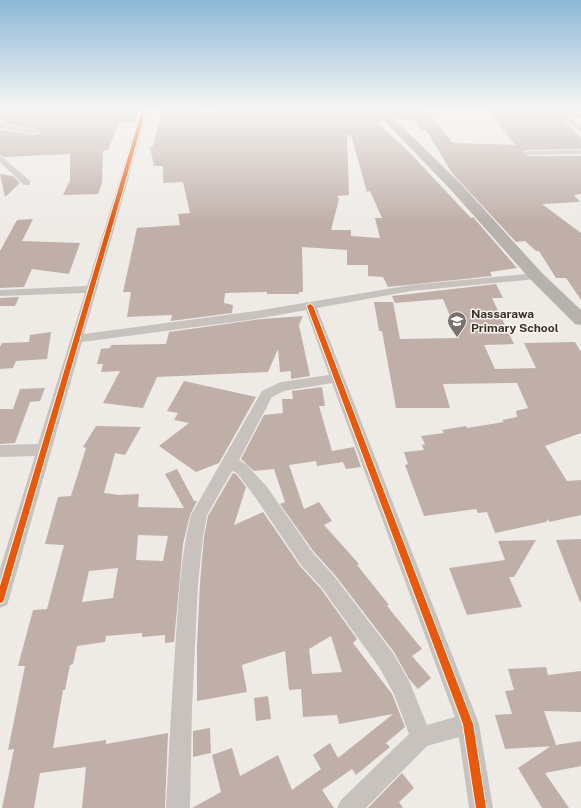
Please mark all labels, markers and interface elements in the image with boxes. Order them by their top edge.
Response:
place label: Nassarawa Primary School [471,307,559,335]
school or university icon: Nassarawa Primary School [446,310,468,338]

